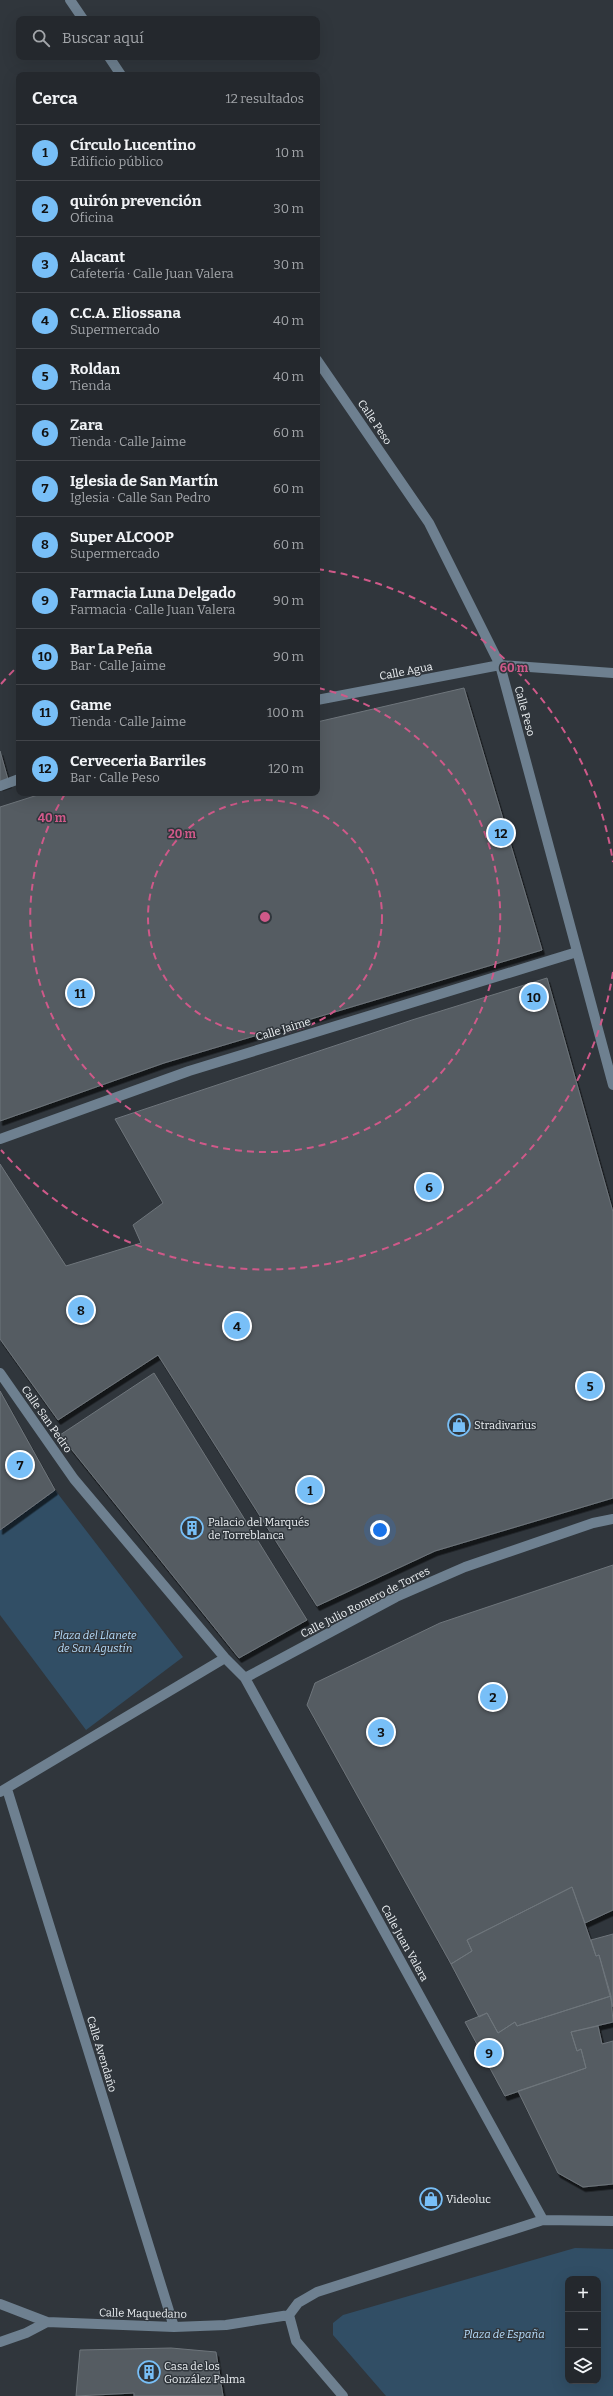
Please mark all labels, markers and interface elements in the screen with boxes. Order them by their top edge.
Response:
search box [16,16,320,60]
icon: search [30,27,52,49]
text: Buscar aquí [62,29,144,47]
text: Cerca [32,88,77,109]
text: 12 resultados [225,91,304,106]
text: Círculo Lucentino [70,136,196,154]
text: 1 [42,145,48,160]
text: 10 m [275,145,304,160]
text: Edificio público [70,154,163,169]
text: quirón prevención [70,192,201,210]
text: 2 [41,201,49,216]
text: 30 m [273,201,304,216]
text: Oficina [70,210,114,225]
text: Alacant [70,248,125,266]
text: 3 [41,257,49,272]
text: 30 m [273,257,304,272]
text: Cafetería · Calle Juan Valera [70,266,234,281]
text: C.C.A. Eliossana [70,304,181,322]
text: 4 [41,313,49,328]
text: 40 m [273,313,304,328]
text: Supermercado [70,322,160,337]
text: Roldan [70,360,120,378]
text: 5 [41,369,49,384]
text: 40 m [273,369,304,384]
text: Tienda [70,378,111,393]
street label: Calle Peso [355,397,394,447]
text: Zara [70,416,103,434]
text: 6 [41,425,49,440]
text: 60 m [273,425,304,440]
text: Tienda · Calle Jaime [70,434,186,449]
text: Iglesia de San Martín [70,472,218,490]
text: 7 [42,481,49,496]
text: 60 m [273,481,304,496]
text: Iglesia · Calle San Pedro [70,490,210,505]
text: Super ALCOOP [70,528,174,546]
text: 8 [41,537,49,552]
text: 60 m [273,537,304,552]
text: Supermercado [70,546,160,561]
text: Farmacia Luna Delgado [70,584,236,602]
text: 9 [41,593,49,608]
text: 90 m [273,593,304,608]
text: Farmacia · Calle Juan Valera [70,602,235,617]
text: Bar La Peña [70,640,152,658]
text: 10 [38,649,52,664]
text: 90 m [273,649,304,664]
text: Bar · Calle Jaime [70,658,166,673]
street label: Calle Agua [378,660,434,683]
text: 60 m [500,661,529,675]
street label: Calle Peso [512,685,537,738]
text: Game [70,696,112,714]
text: 11 [39,705,51,720]
text: 100 m [267,705,304,720]
text: Tienda · Calle Jaime [70,714,186,729]
text: Cerveceria Barriles [70,752,206,770]
text: 12 [39,761,51,776]
text: 120 m [268,761,304,776]
text: Bar · Calle Peso [70,770,160,785]
text: 40 m [38,811,67,825]
pin: 12 [488,818,514,848]
text: 20 m [168,827,197,841]
centre of rings [258,910,272,924]
pin: 11 [67,978,93,1008]
pin: 10 [521,982,547,1012]
street label: Calle Jaime [254,1015,312,1044]
pin: 6 [416,1172,442,1202]
pin: 8 [68,1295,94,1325]
pin: 4 [224,1311,250,1341]
pin: 5 [577,1371,603,1401]
street label: Calle San Pedro [19,1383,75,1455]
shop icon: Stradivarius [446,1412,472,1438]
place label: Stradivarius [474,1419,536,1432]
pin: 7 [7,1450,33,1480]
pin: 1 [297,1475,323,1505]
building icon: Palacio del Marqués de Torreblanca [179,1515,205,1541]
place label: Palacio del Marqués de Torreblanca [208,1516,309,1542]
your location [370,1520,390,1540]
street label: Calle Julio Romero de Torres [298,1564,432,1641]
park label: Plaza del Llanete de San Agustín [53,1629,137,1655]
pin: 2 [480,1682,506,1712]
pin: 3 [368,1717,394,1747]
street label: Calle Juan Valera [378,1903,431,1984]
street label: Calle Avendaño [84,2014,119,2094]
pin: 9 [476,2038,502,2068]
shop icon: Videoluc [418,2186,444,2212]
place label: Videoluc [446,2193,491,2206]
map controls [565,2276,601,2384]
button: + [565,2276,601,2312]
street label: Calle Maquedano [99,2306,187,2321]
button: − [565,2312,601,2348]
park label: Plaza de España [463,2328,545,2341]
button: layers [565,2348,601,2384]
building icon: Casa de los González Palma [136,2359,162,2385]
place label: Casa de los González Palma [164,2360,245,2386]

